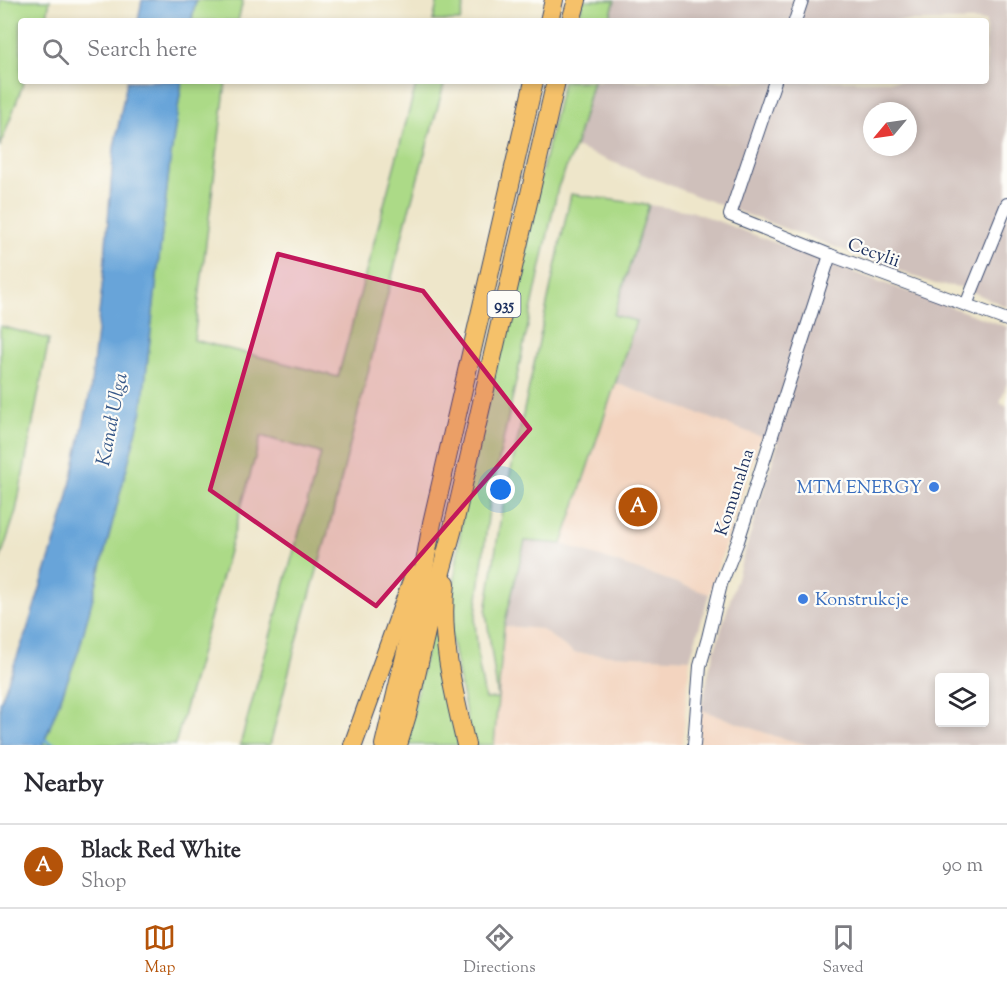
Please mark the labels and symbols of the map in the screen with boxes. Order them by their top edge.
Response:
north arrow [863,102,917,156]
street label: Cecylii [843,232,903,275]
road number: 935 [488,291,520,317]
water label: Kanał Ulga [90,370,137,469]
street label: Komunalna [710,446,762,539]
your location [486,475,515,504]
place label: MTM ENERGY [796,476,922,502]
marker: MTM ENERGY [927,480,941,494]
pin: A [618,484,658,530]
place label: Konstrukcje [815,588,909,614]
marker: Konstrukcje [796,592,810,606]

